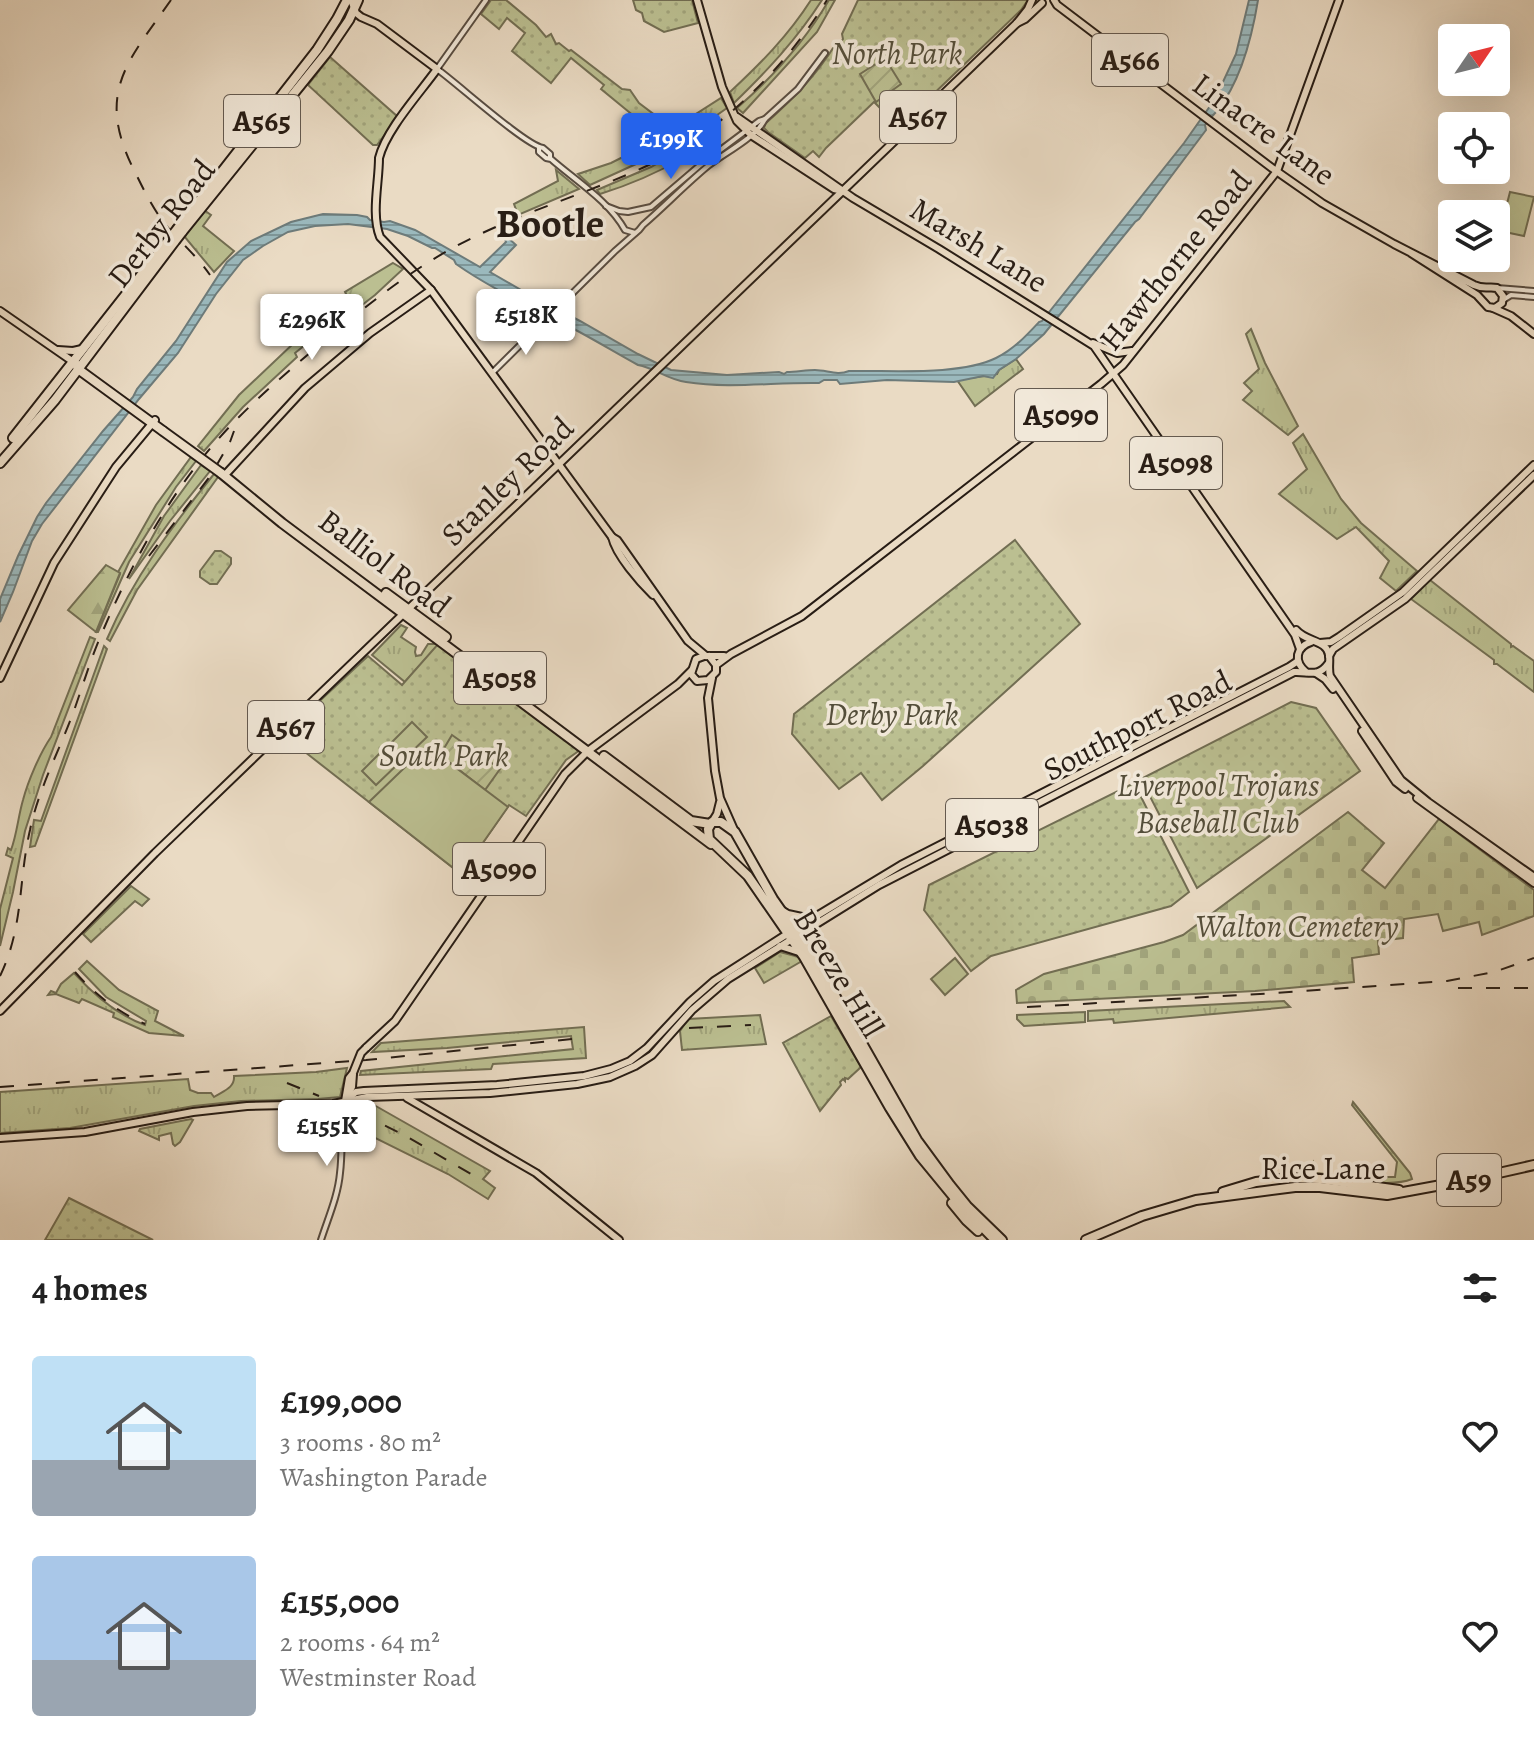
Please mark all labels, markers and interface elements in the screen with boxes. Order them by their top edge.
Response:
north arrow [1438,24,1510,96]
map controls [1438,24,1510,272]
park label: North Park [831,31,963,75]
road number: A566 [1092,34,1168,86]
street label: Linacre Lane [1184,62,1344,196]
road number: A567 [880,91,956,143]
road number: A565 [224,95,300,147]
button: locate [1438,112,1510,184]
pin: £199K [615,113,727,181]
text: £199K [639,121,703,156]
street label: Derby Road [97,149,226,296]
street label: Hawthorne Road [1088,160,1262,360]
street label: Marsh Lane [902,187,1056,303]
district label: Bootle [496,196,604,251]
button: layers [1438,200,1510,272]
pin: £518K [470,289,582,357]
pin: £296K [256,294,368,362]
text: £518K [494,297,558,332]
text: £296K [278,302,346,337]
road number: A5090 [1015,389,1107,441]
street label: Stanley Road [431,406,584,556]
road number: A5098 [1130,437,1222,489]
street label: Balliol Road [310,499,461,628]
road number: A5058 [454,652,546,704]
street label: Southport Road [1035,658,1239,791]
park label: Derby Park [825,692,959,736]
road number: A567 [248,701,324,753]
park label: South Park [379,733,509,777]
park label: Liverpool Trojans Baseball Club [1117,763,1319,844]
road number: A5038 [946,799,1038,851]
road number: A5090 [453,843,545,895]
street label: Breeze Hill [783,900,895,1046]
park label: Walton Cemetery [1195,904,1399,948]
pin: £155K [271,1100,383,1168]
text: £155K [296,1108,358,1143]
street label: Rice Lane [1260,1146,1386,1190]
road number: A59 [1437,1154,1501,1206]
text: 4 homes [32,1265,148,1312]
icon: filters [1458,1266,1502,1310]
text: £199,000 [280,1378,402,1425]
icon: home [96,1388,192,1484]
icon: heart [1458,1414,1502,1458]
text: 3 rooms · 80 m² [280,1425,441,1460]
text: Washington Parade [280,1460,487,1495]
text: £155,000 [280,1578,399,1625]
icon: home [96,1588,192,1684]
icon: heart [1458,1614,1502,1658]
text: 2 rooms · 64 m² [280,1625,440,1660]
text: Westminster Road [280,1660,476,1695]

